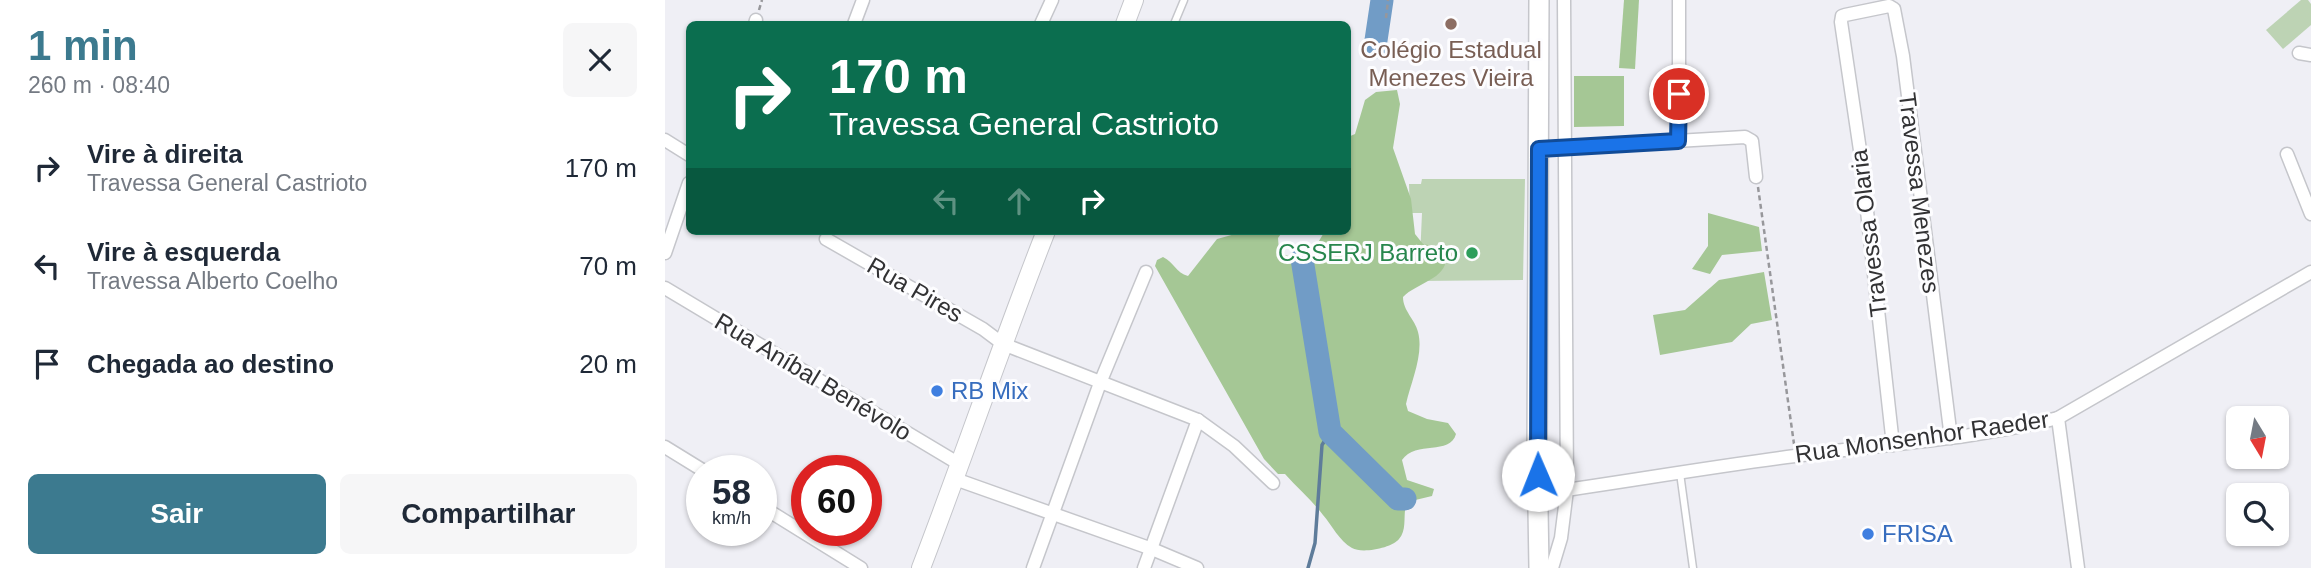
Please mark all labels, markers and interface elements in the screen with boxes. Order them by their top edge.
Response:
marker: Colégio Estadual Menezes Vieira [1443,16,1459,32]
text: 1 min [28,22,138,69]
button: close [563,23,637,97]
place label: Colégio Estadual Menezes Vieira [1360,36,1542,91]
icon: right [714,49,805,140]
text: 170 m [829,49,968,103]
pin [1649,64,1709,124]
text: 260 m · 08:40 [28,72,170,98]
icon: arrive [1660,75,1698,113]
street label: Travessa Menezes [1894,91,1945,295]
text: Travessa General Castrioto [829,106,1219,142]
text: Vire à direita [87,139,243,169]
street label: Travessa Olaria [1845,147,1892,318]
icon: right [28,149,66,187]
text: 170 m [565,153,637,183]
text: Travessa General Castrioto [87,170,367,196]
icon: left [927,182,965,220]
icon: ahead [1000,182,1038,220]
icon: right [1073,182,1111,220]
text: Vire à esquerda [87,237,280,267]
place label: CSSERJ Barreto [1278,239,1458,266]
marker: CSSERJ Barreto [1464,245,1480,261]
icon: left [28,247,66,285]
text: 70 m [579,251,637,281]
street label: Rua Pires [863,252,968,328]
text: Travessa Alberto Coelho [87,268,338,294]
street label: Rua Aníbal Benévolo [710,307,916,446]
icon: arrive [28,345,66,383]
text: Chegada ao destino [87,349,334,379]
text: 20 m [579,349,637,379]
place label: RB Mix [951,377,1028,404]
marker: RB Mix [929,383,945,399]
street label: Rua Monsenhor Raeder [1793,405,2051,468]
north arrow [2226,406,2289,469]
map controls [2226,406,2289,546]
position arrow [1501,438,1575,512]
speed limit sign: 60 [791,455,882,546]
text: 58 [712,472,751,511]
button: Sair [28,474,326,554]
button: Compartilhar [340,474,637,554]
button: search [2226,483,2289,546]
text: km/h [712,508,751,528]
place label: FRISA [1882,520,1953,547]
marker: FRISA [1860,526,1876,542]

